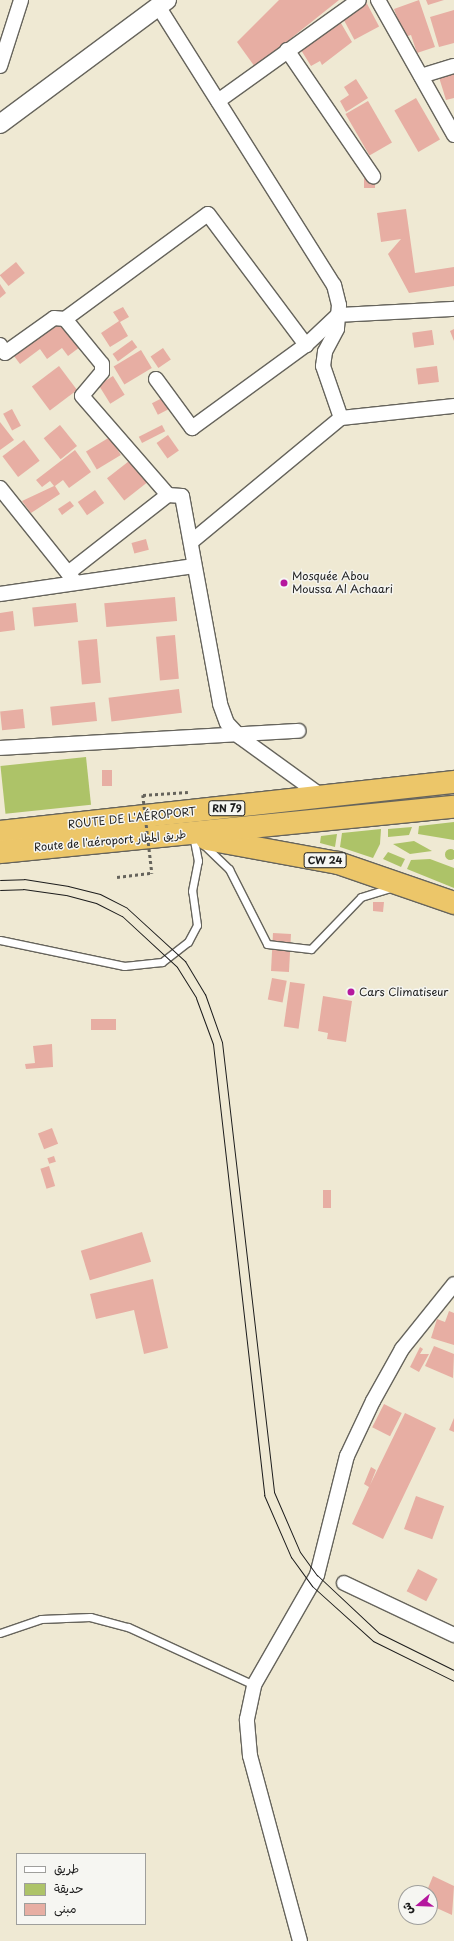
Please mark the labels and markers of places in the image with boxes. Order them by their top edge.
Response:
place label: Mosquée Abou Moussa Al Achaari [292,570,393,596]
marker: Mosquée Abou Moussa Al Achaari [279,578,289,588]
place label: Cars Climatiseur [359,985,448,999]
marker: Cars Climatiseur [346,987,356,997]

